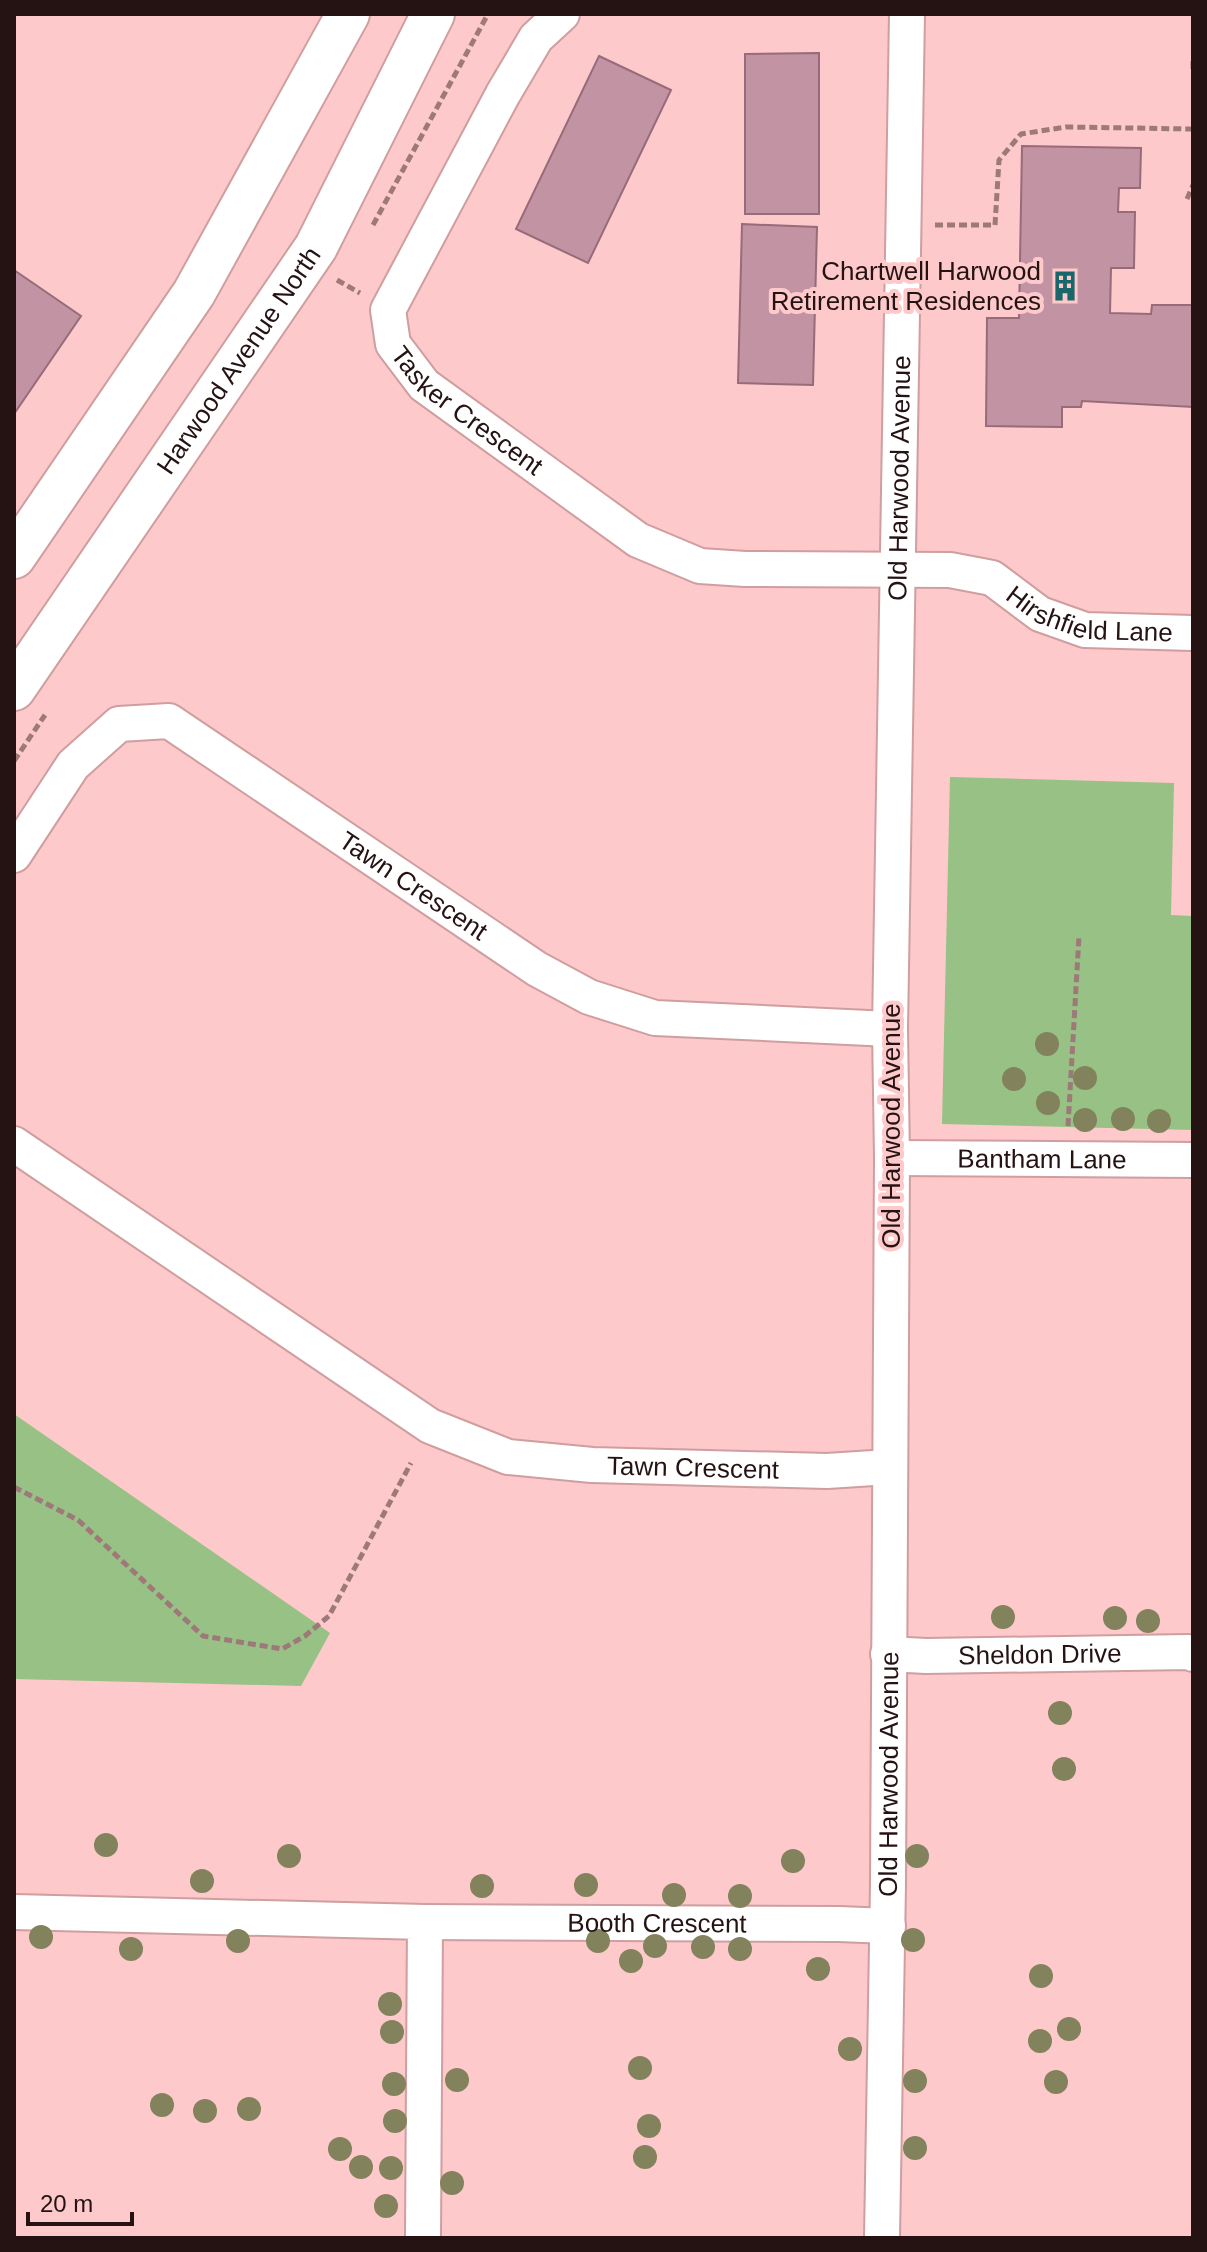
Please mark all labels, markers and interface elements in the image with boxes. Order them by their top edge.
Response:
street label: Harwood Avenue North [150,241,327,480]
place label: Chartwell Harwood Retirement Residences [771,256,1041,316]
building icon: Chartwell Harwood Retirement Residences [1048,269,1082,303]
street label: Tasker Crescent [385,340,549,482]
street label: Old Harwood Avenue [882,355,916,601]
street label: Hirshfield Lane [1001,579,1173,647]
street label: Tawn Crescent [334,825,494,947]
street label: Old Harwood Avenue [876,1003,906,1249]
street label: Bantham Lane [957,1143,1127,1175]
street label: Tawn Crescent [607,1450,780,1485]
street label: Sheldon Drive [958,1638,1122,1671]
street label: Old Harwood Avenue [873,1651,904,1897]
street label: Booth Crescent [567,1908,747,1939]
scale bar [28,2176,132,2226]
text: 20 m [40,2190,93,2217]

